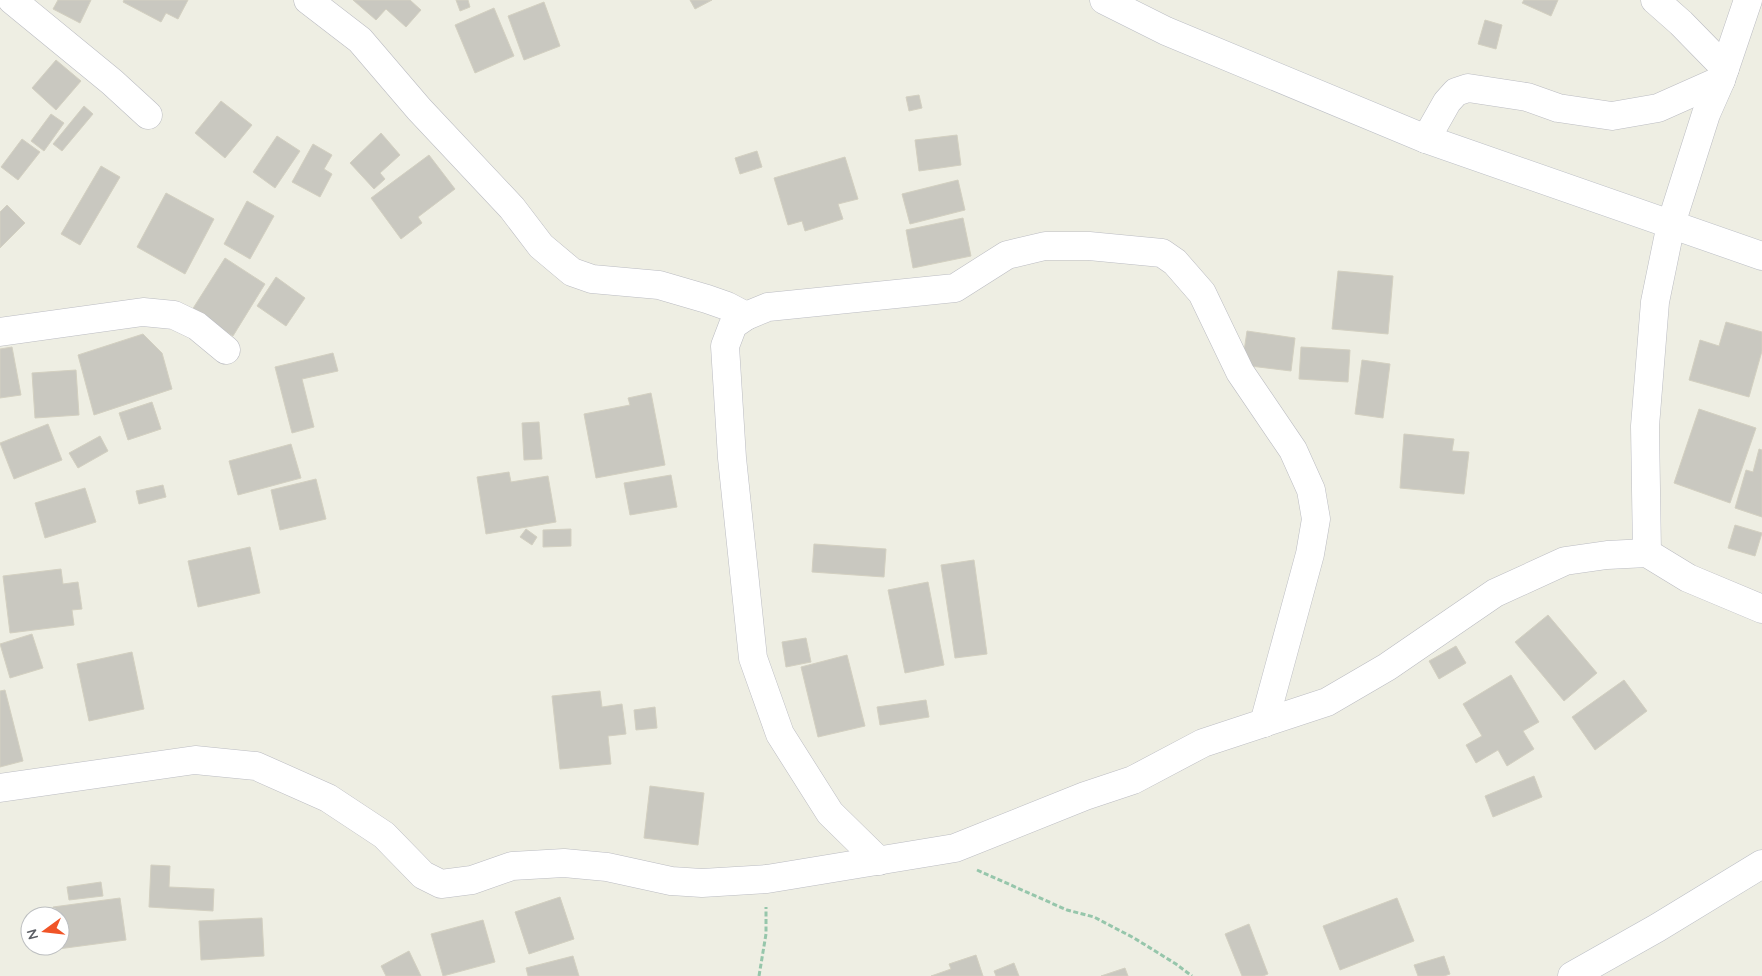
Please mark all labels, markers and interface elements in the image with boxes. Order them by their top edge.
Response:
north arrow [20,906,70,956]
text: N [22,927,42,942]

